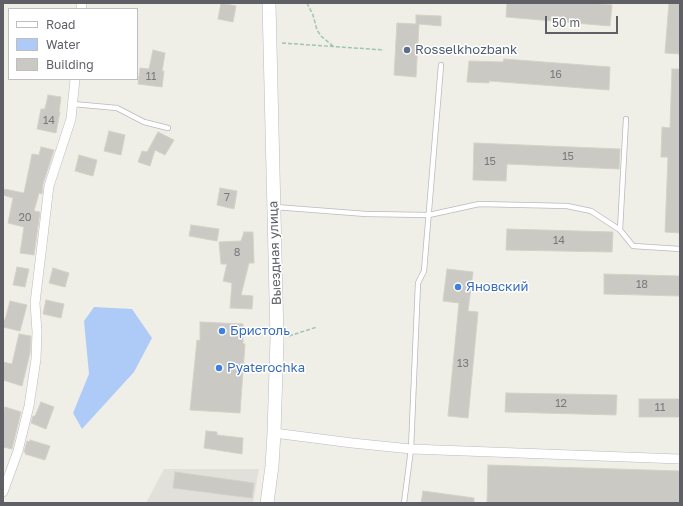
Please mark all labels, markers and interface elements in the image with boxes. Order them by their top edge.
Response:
legend [8,8,138,80]
scale bar [547,8,620,34]
text: 50 m [552,15,580,30]
text: Road [46,17,75,32]
text: Water [46,37,80,52]
place label: Rosselkhozbank [415,42,517,58]
marker: Rosselkhozbank [402,45,412,55]
text: Building [46,57,94,72]
house number: 16 [550,68,562,82]
house number: 11 [146,70,156,84]
house number: 14 [43,114,55,128]
house number: 15 [562,150,574,164]
house number: 15 [484,155,496,169]
house number: 7 [224,191,230,205]
street label: Выездная улица [265,201,285,305]
house number: 20 [18,211,32,225]
house number: 14 [553,234,565,248]
house number: 8 [234,246,240,260]
house number: 18 [636,278,648,292]
place label: Яновский [466,279,528,295]
marker: Яновский [453,282,463,292]
place label: Бристоль [230,323,290,339]
marker: Бристоль [217,326,227,336]
house number: 13 [457,357,469,371]
place label: Pyaterochka [227,360,305,376]
marker: Pyaterochka [214,363,224,373]
house number: 12 [555,397,567,411]
house number: 11 [655,401,665,415]

